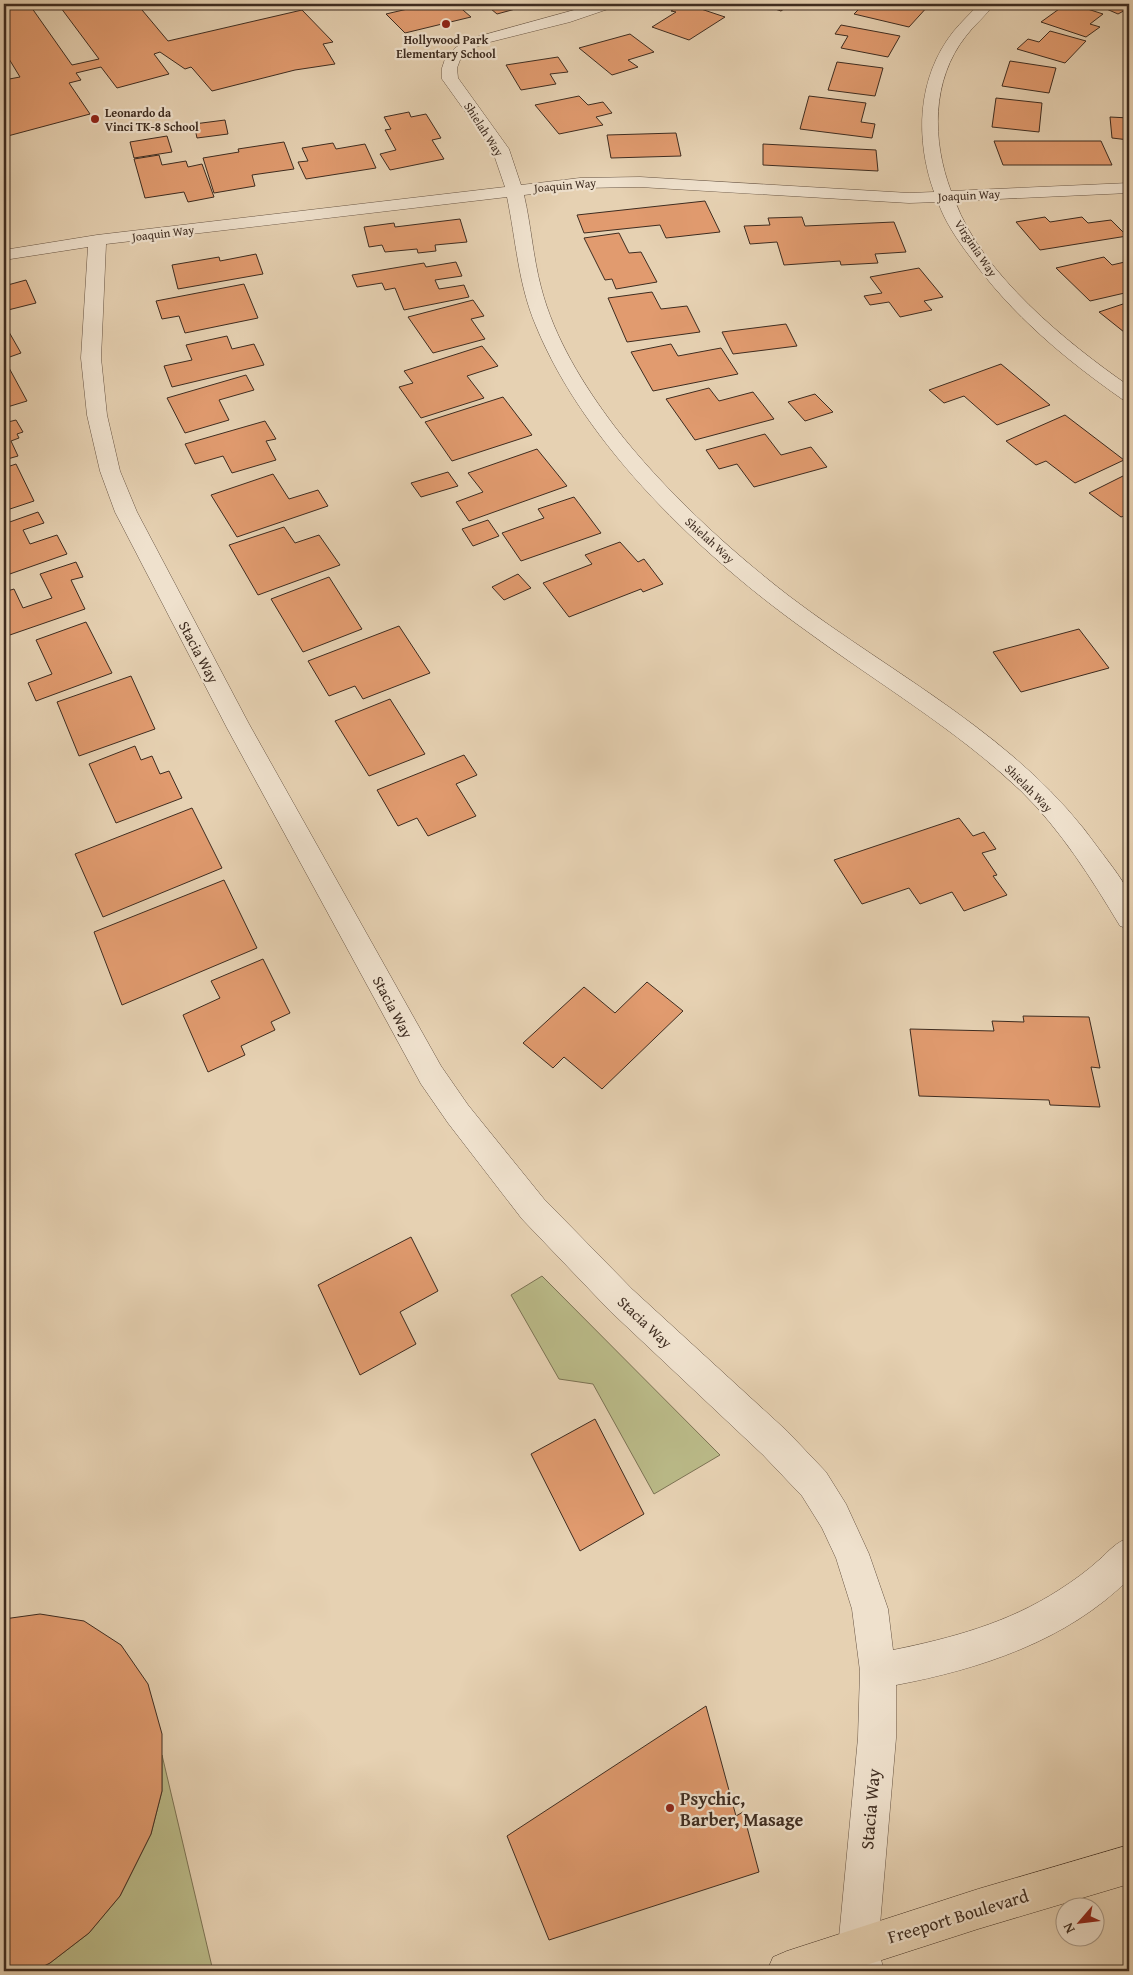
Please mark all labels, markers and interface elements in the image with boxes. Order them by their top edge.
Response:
marker: Hollywood Park Elementary School [440,18,452,30]
place label: Hollywood Park Elementary School [396,31,496,62]
street label: Shielah Way [460,99,508,159]
place label: Leonardo da Vinci TK-8 School [105,104,199,135]
marker: Leonardo da Vinci TK-8 School [89,113,101,125]
street label: Joaquin Way [531,174,597,196]
street label: Joaquin Way [935,185,1001,205]
street label: Virginia Way [951,216,1001,280]
street label: Joaquin Way [129,221,195,245]
street label: Shielah Way [681,513,739,567]
street label: Stacia Way [174,617,224,687]
street label: Shielah Way [1001,760,1057,816]
street label: Stacia Way [368,972,418,1042]
street label: Stacia Way [613,1291,677,1353]
street label: Stacia Way [853,1767,887,1851]
place label: Psychic, Barber, Masage [680,1785,803,1833]
marker: Psychic, Barber, Masage [664,1802,676,1814]
street label: Freeport Boulevard [884,1882,1032,1950]
north arrow [1056,1898,1106,1948]
text: N [1057,1919,1080,1937]

